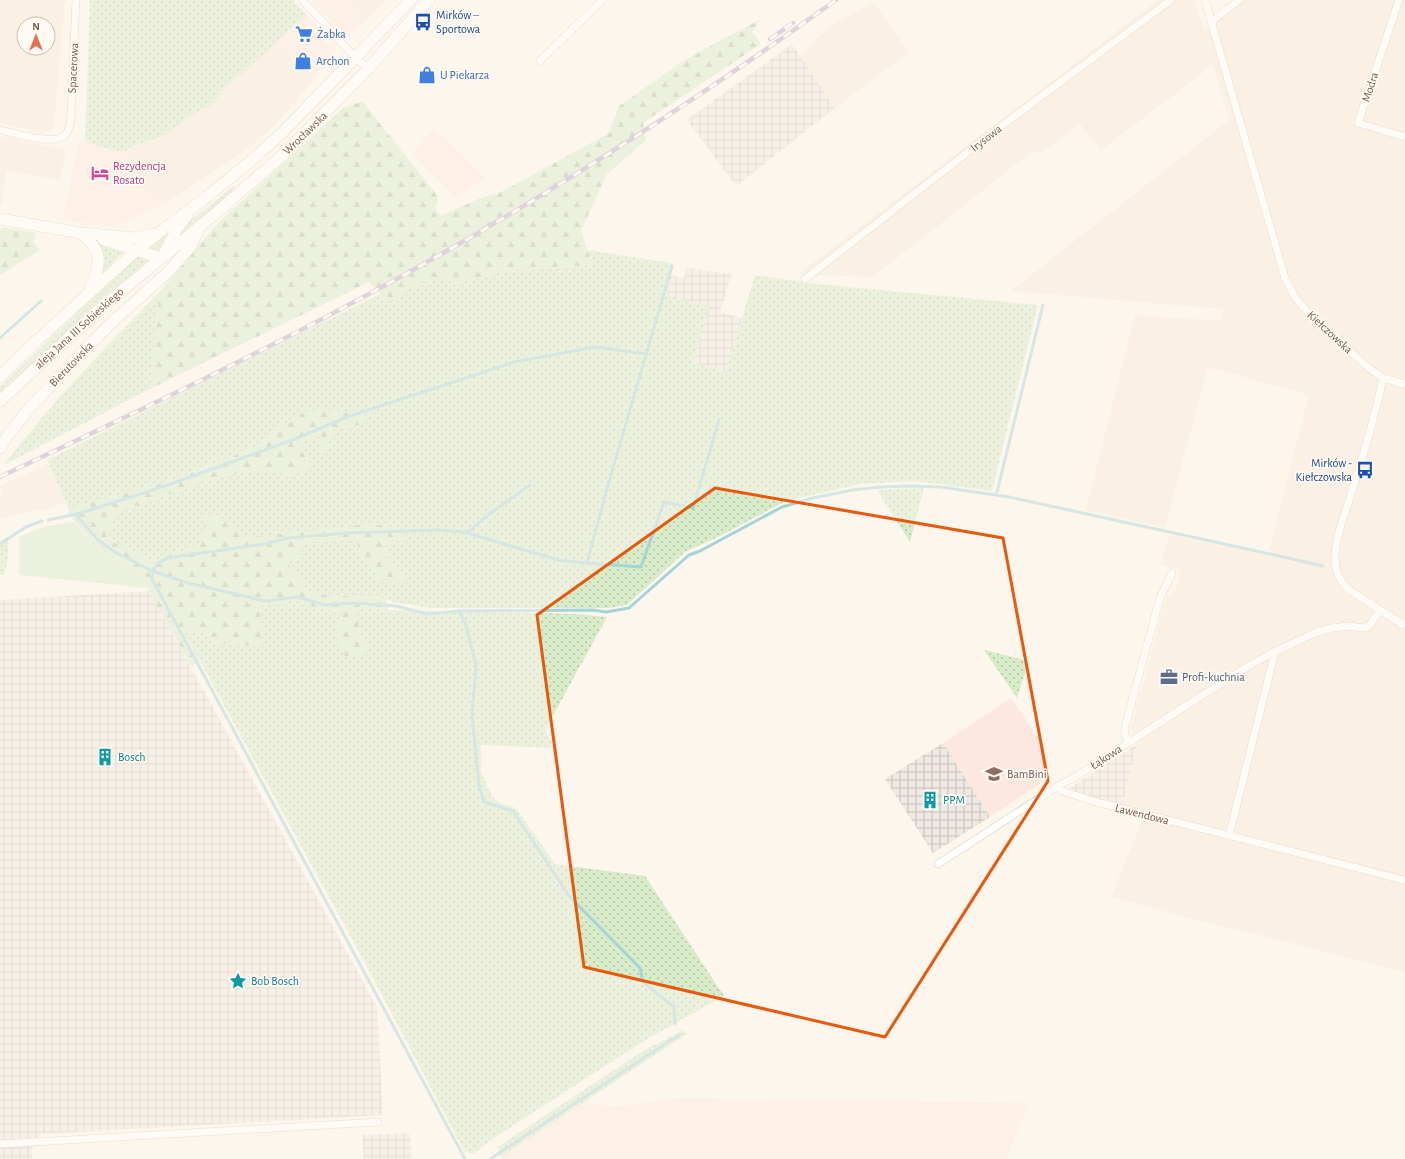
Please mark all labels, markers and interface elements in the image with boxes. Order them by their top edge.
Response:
place label: Mirków – Sportowa [436,9,481,35]
bus stop icon: Mirków – Sportowa [413,12,433,32]
north arrow [16,16,56,56]
text: N [32,21,40,32]
supermarket icon: Żabka [294,24,314,44]
place label: Żabka [317,27,346,40]
street label: Spacerowa [66,42,80,94]
shop icon: Archon [293,51,313,71]
place label: Archon [316,55,350,67]
shop icon: U Piekarza [417,65,437,85]
place label: U Piekarza [440,69,490,81]
street label: Modra [1360,70,1381,103]
street label: Wrocławska [281,109,330,157]
street label: Irysowa [968,122,1005,155]
place label: Rezydencja Rosato [113,160,166,186]
hotel icon: Rezydencja Rosato [90,163,110,183]
street label: aleja Jana III Sobieskiego [32,285,126,372]
street label: Kiełczowska [1305,308,1355,356]
street label: Bierutowska [47,339,96,389]
place label: Mirków - Kiełczowska [1295,457,1352,483]
bus stop icon: Mirków - Kiełczowska [1355,460,1375,480]
office icon: Profi-kuchnia [1159,667,1179,687]
place label: Profi-kuchnia [1182,671,1245,683]
street label: Łąkowa [1088,742,1124,772]
building icon: Bosch [95,747,115,767]
place label: Bosch [118,751,146,763]
school or university icon: BamBini [984,764,1004,784]
place label: BamBini [1007,768,1047,780]
building icon: PPM [920,790,940,810]
place label: PPM [943,794,965,806]
street label: Lawendowa [1114,801,1171,827]
place icon: Bob Bosch [228,971,248,991]
place label: Bob Bosch [251,975,299,987]

